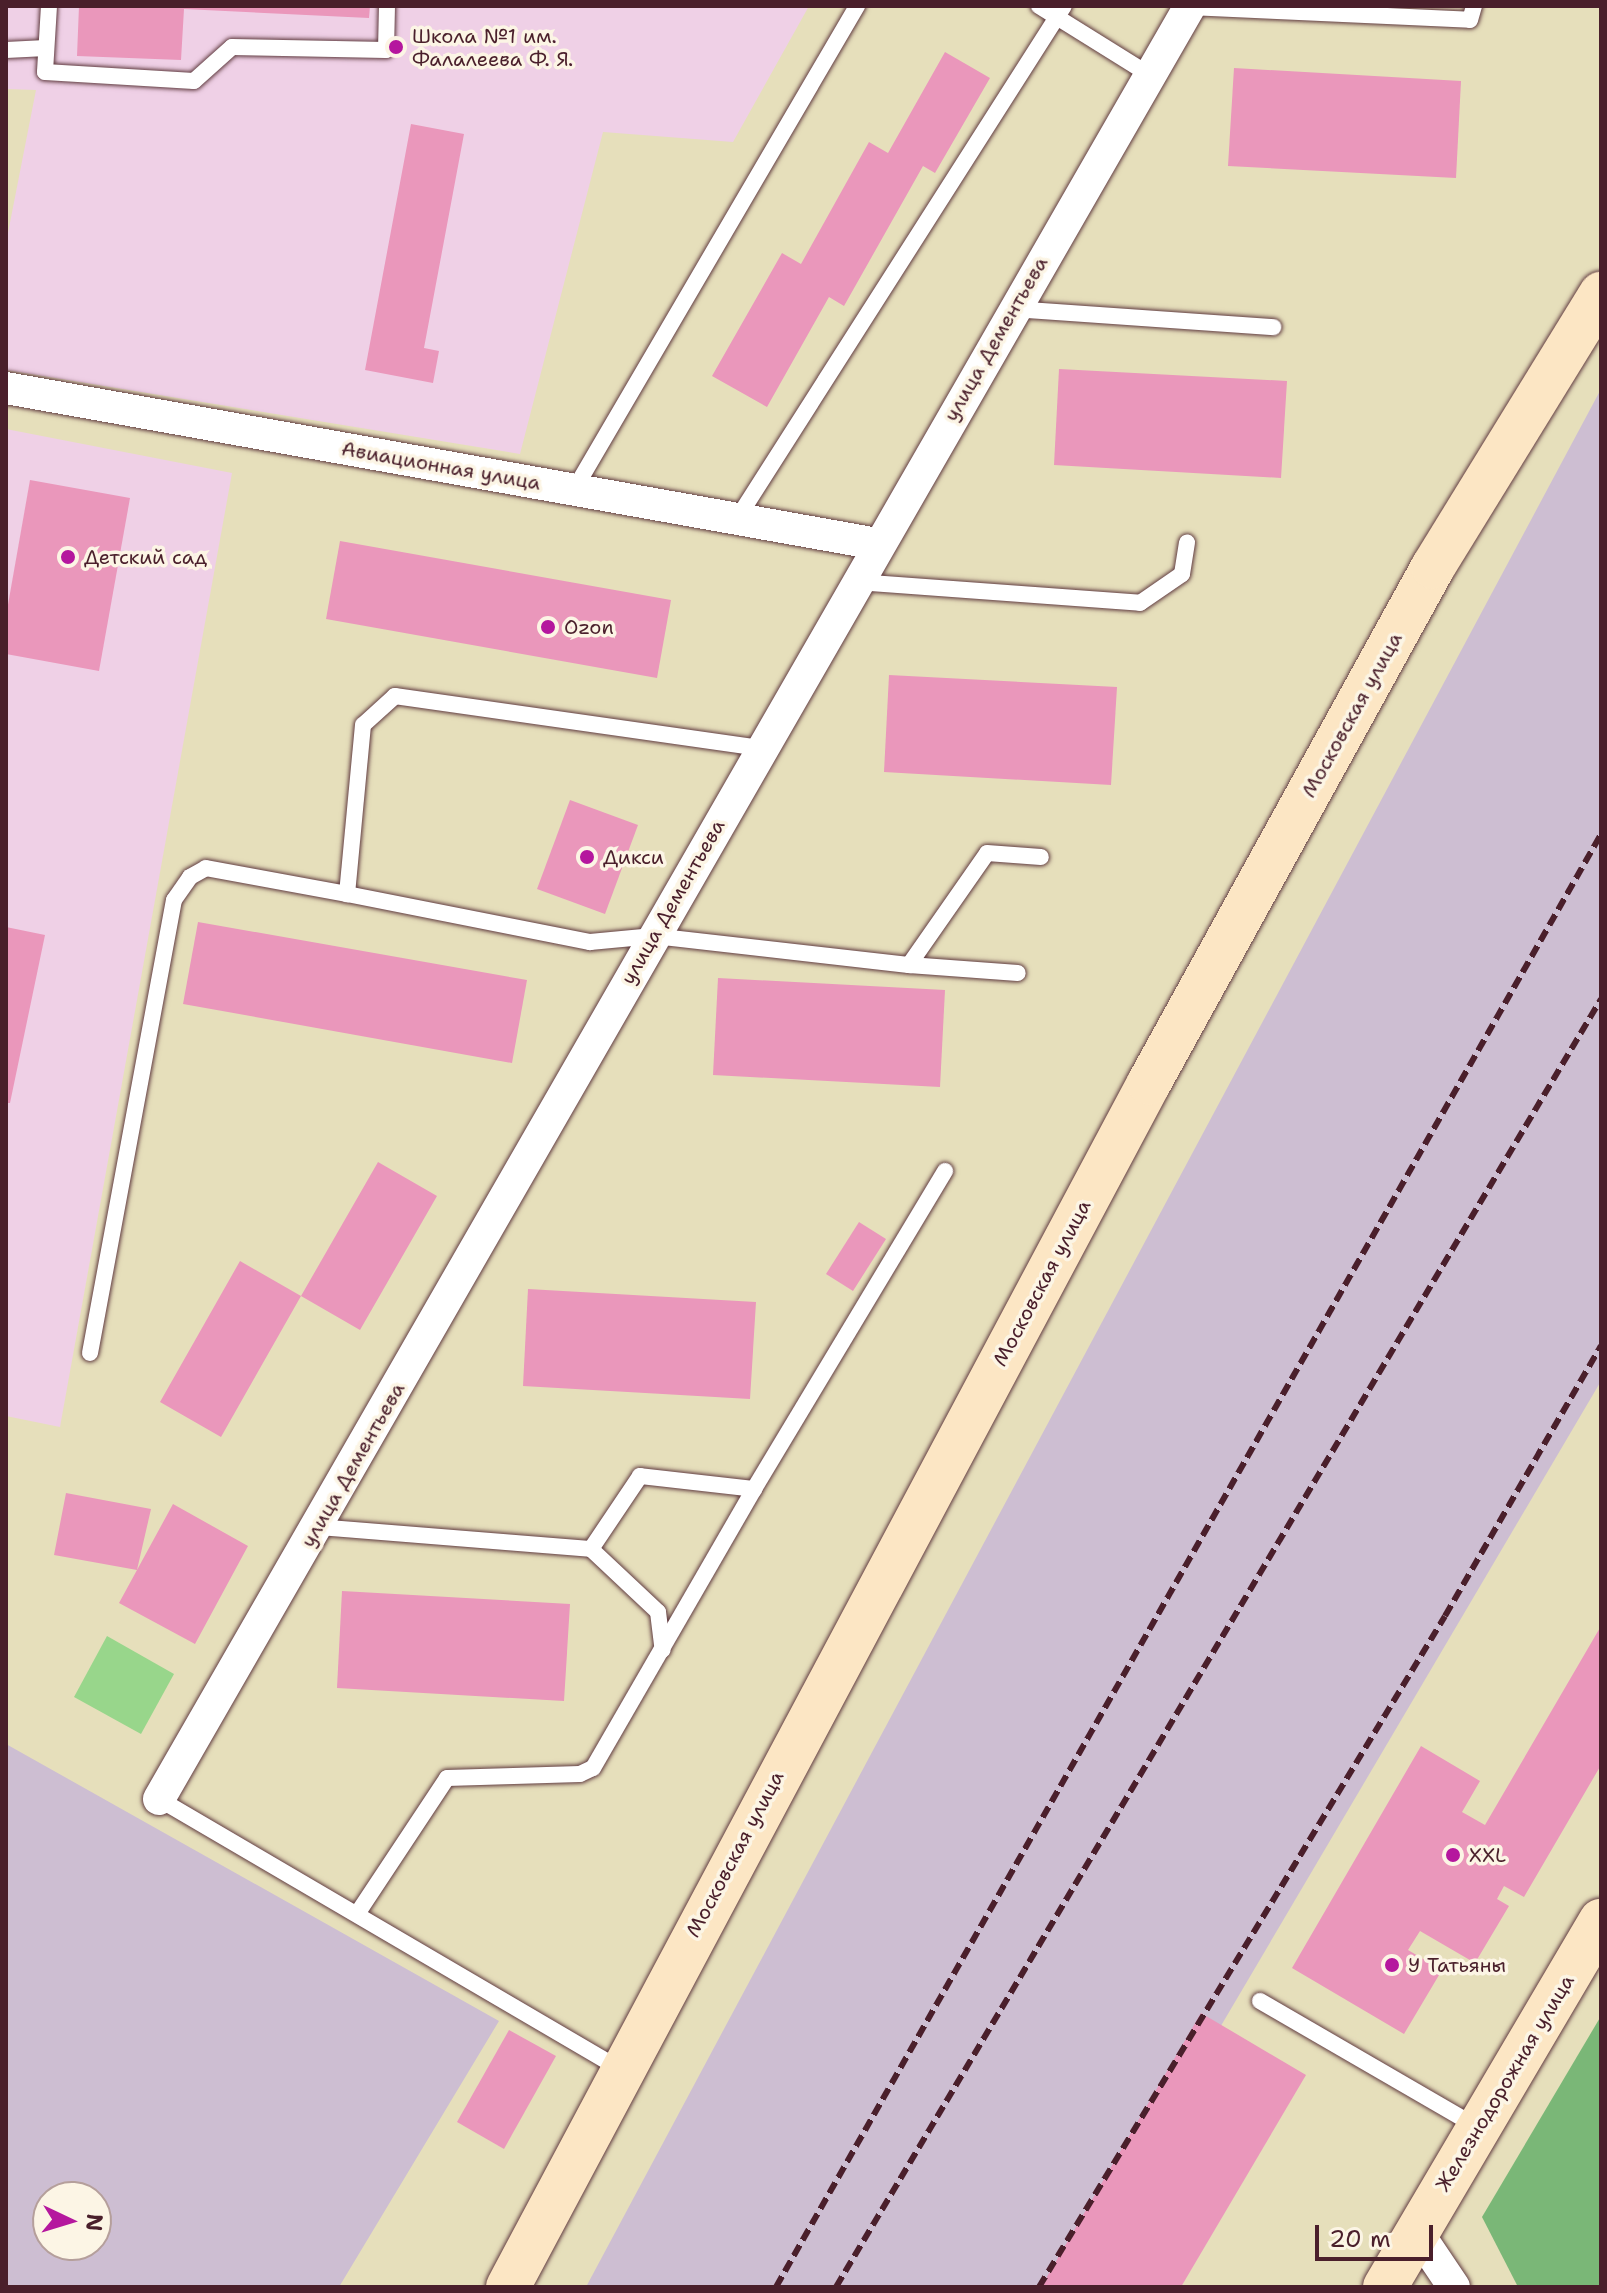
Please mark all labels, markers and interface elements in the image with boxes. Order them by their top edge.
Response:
place label: Школа №1 им. Фалалеева Ф. Я. [412,24,573,71]
marker: Школа №1 им. Фалалеева Ф. Я. [387,38,405,56]
street label: улица Дементьева [939,252,1053,426]
street label: Авиационная улица [340,437,542,495]
place label: Детский сад [84,545,207,569]
marker: Детский сад [59,548,77,566]
place label: Ozon [564,615,614,639]
marker: Ozon [539,618,557,636]
street label: Московская улица [1297,628,1407,802]
street label: улица Дементьева [616,815,730,989]
place label: Дикси [603,845,664,869]
marker: Дикси [578,848,596,866]
street label: Московская улица [988,1196,1096,1370]
street label: улица Дементьева [296,1378,410,1552]
street label: Московская улица [681,1767,789,1941]
place label: XXL [1469,1843,1506,1867]
marker: XXL [1444,1846,1462,1864]
place label: У Татьяны [1408,1953,1506,1977]
marker: У Татьяны [1383,1956,1401,1974]
street label: Железнодорожная улица [1431,1970,1579,2196]
north arrow [32,2181,112,2261]
scale bar [1319,2209,1437,2259]
text: N [79,2213,110,2232]
text: 20 m [1329,2223,1391,2255]

